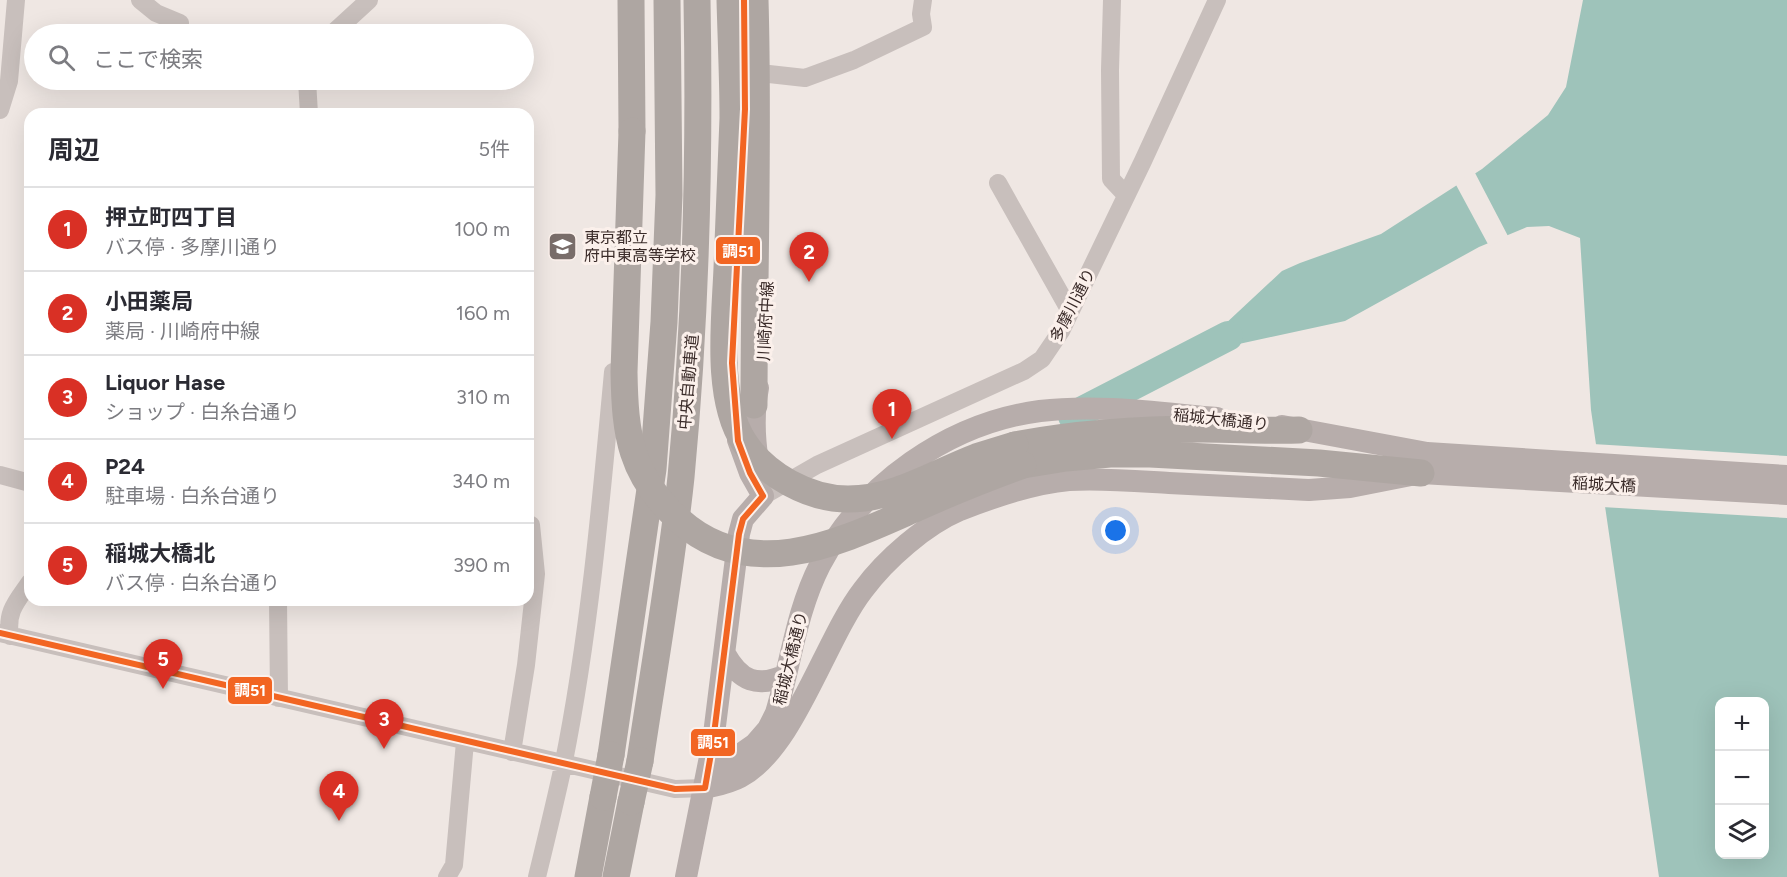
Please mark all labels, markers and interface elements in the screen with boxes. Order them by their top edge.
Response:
search box [24,24,534,90]
icon: search [45,41,78,74]
text: ここで検索 [93,46,203,73]
text: 周辺 [48,134,100,166]
text: 5件 [479,137,510,161]
text: 押立町四丁目 [105,204,237,231]
text: 1 [63,217,72,241]
text: 100 m [454,217,510,241]
place label: 東京都立 府中東高等学校 [584,228,696,265]
school or university icon: 東京都立 府中東高等学校 [547,230,579,262]
pin: 2 [790,232,828,282]
text: バス停 · 多摩川通り [105,235,280,259]
line badge: 調51 [715,236,761,265]
text: 調51 [722,242,754,261]
street label: 多摩川通り [1046,265,1099,345]
street label: 川崎府中線 [754,281,777,361]
text: 小田薬局 [105,288,193,315]
text: 2 [62,301,73,325]
text: 160 m [456,301,510,325]
text: 薬局 · 川崎府中線 [105,319,260,343]
street label: 中央自動車道 [675,333,702,431]
text: Liquor Hase [105,369,225,396]
text: 3 [62,385,73,409]
text: 310 m [456,385,510,409]
pin: 1 [872,390,912,439]
text: ショップ · 白糸台通り [105,400,300,424]
street label: 稲城大橋通り [1172,405,1270,434]
text: P24 [105,453,145,480]
text: 4 [61,469,74,493]
text: 340 m [452,469,510,493]
street label: 稲城大橋 [1572,473,1636,496]
text: 駐車場 · 白糸台通り [105,484,280,508]
your location [1101,516,1130,545]
text: 稲城大橋北 [105,540,215,567]
text: 5 [62,553,73,577]
text: 390 m [453,553,510,577]
text: バス停 · 白糸台通り [105,571,280,595]
street label: 稲城大橋通り [770,609,811,707]
pin: 5 [144,640,182,689]
line badge: 調51 [227,676,273,705]
text: 調51 [234,681,266,700]
map controls [1715,697,1769,859]
button: + [1715,697,1769,751]
pin: 3 [364,700,404,749]
line badge: 調51 [690,728,736,757]
text: 調51 [697,733,729,752]
button: − [1715,751,1769,805]
pin: 4 [320,772,358,821]
button: layers [1715,805,1769,859]

